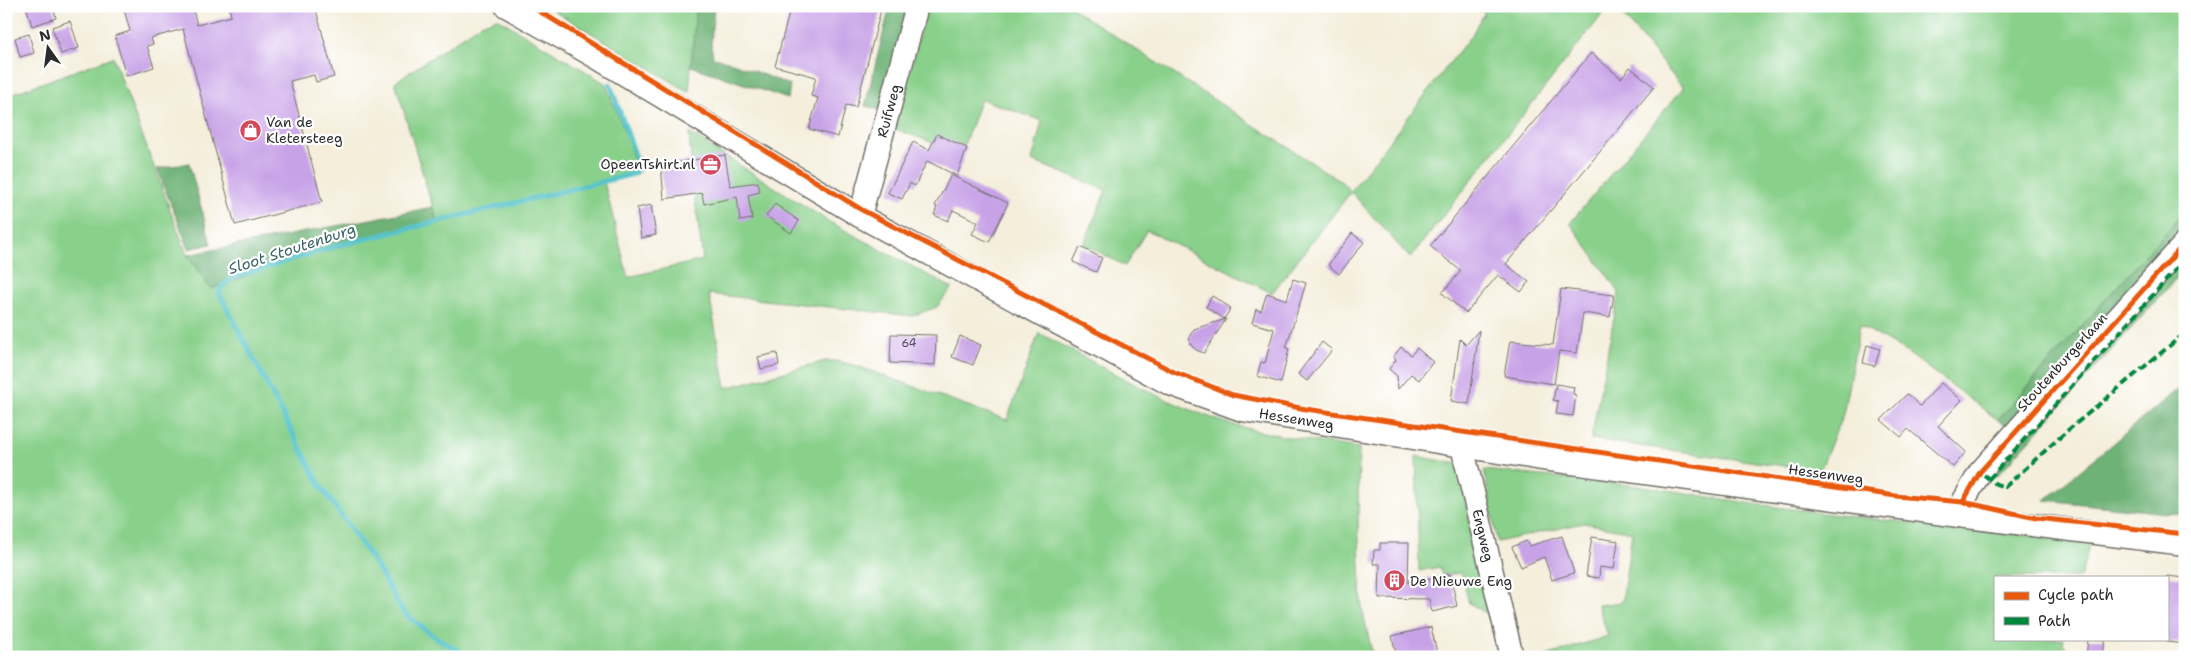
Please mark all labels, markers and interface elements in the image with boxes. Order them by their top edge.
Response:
north arrow [22,22,72,72]
text: N [37,25,52,45]
street label: Ruifweg [873,82,904,140]
place label: Van de Kletersteeg [266,113,343,147]
shop icon: Van de Kletersteeg [238,118,262,142]
office icon: OpeenTshirt.nl [699,152,723,176]
place label: OpeenTshirt.nl [600,155,696,173]
water label: Sloot Stoutenburg [226,219,358,279]
street label: Stoutenburgerlaan [2013,309,2111,415]
house number: 64 [901,336,917,351]
street label: Hessenweg [1258,404,1335,434]
street label: Hessenweg [1787,460,1865,488]
street label: Engweg [1468,507,1498,564]
building icon: De Nieuwe Eng [1382,569,1406,593]
place label: De Nieuwe Eng [1410,572,1512,590]
legend [1994,576,2168,640]
text: Cycle path [2038,585,2114,605]
text: Path [2038,611,2071,631]

